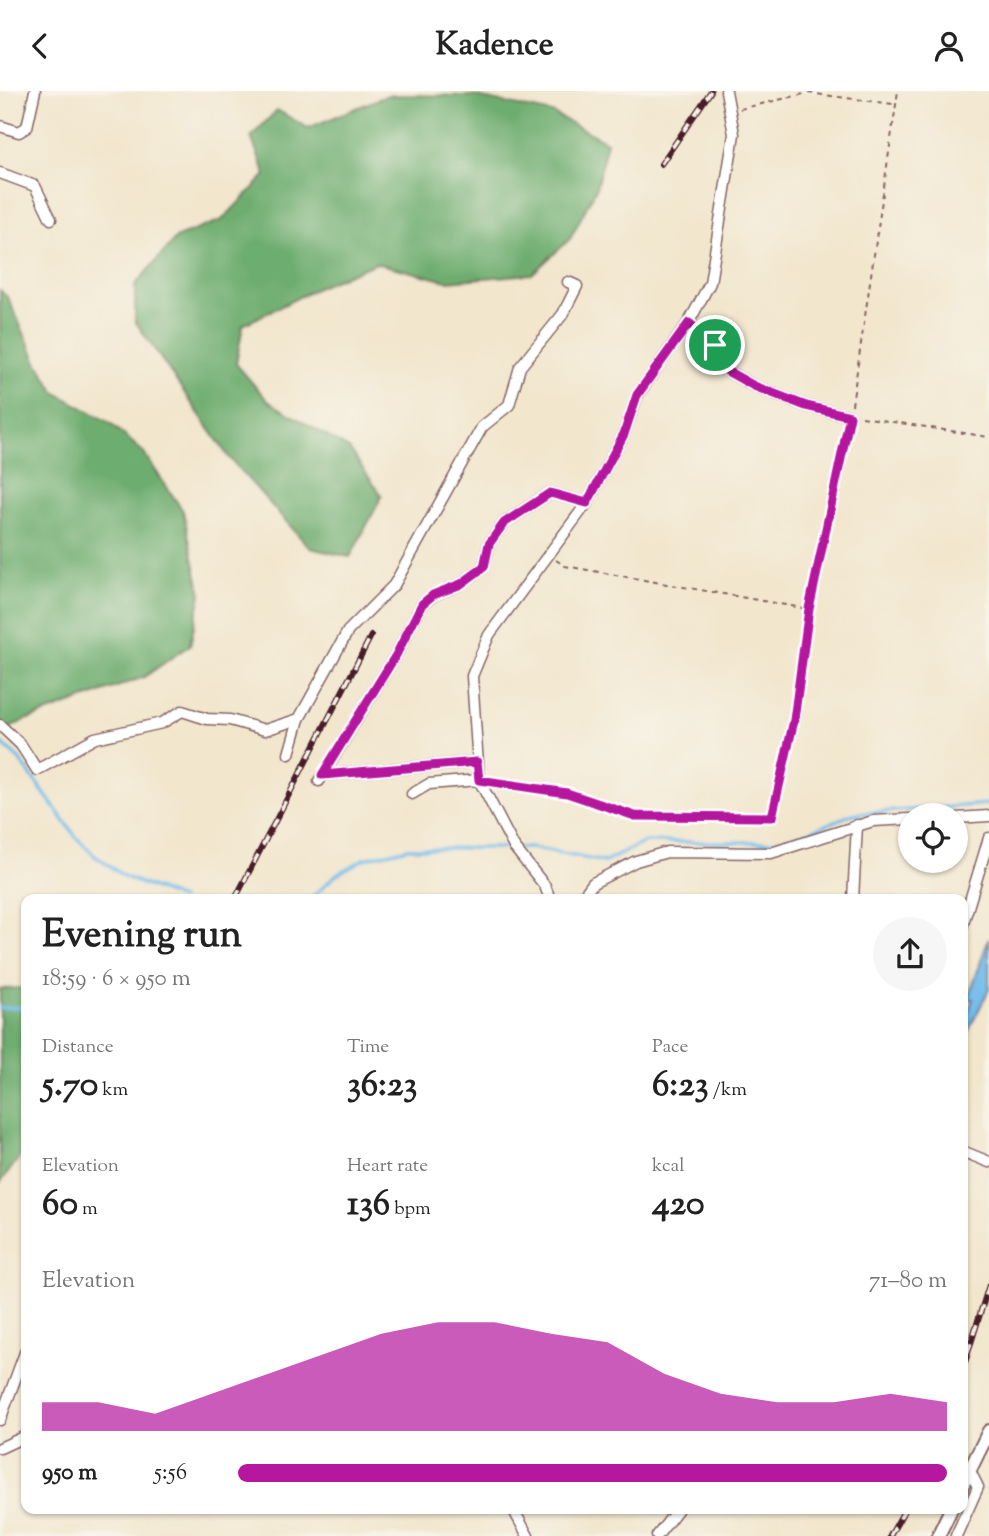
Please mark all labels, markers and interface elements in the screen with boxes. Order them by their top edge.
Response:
text: Kadence [435,23,554,69]
icon: back [21,27,59,65]
icon: person [930,27,968,65]
pin [685,315,745,375]
icon: arrive [696,326,734,364]
map controls [898,803,968,873]
button: locate [898,803,968,873]
text: Evening run [42,910,242,964]
button: share [873,917,947,991]
text: 18:59 · 6 × 950 m [42,963,191,996]
text: Distance [42,1034,114,1061]
text: Time [347,1034,389,1061]
text: Pace [652,1034,688,1061]
text: 5.70 [42,1061,98,1112]
text: 36:23 [347,1061,418,1112]
text: 6:23 [652,1061,709,1112]
text: km [98,1077,128,1104]
text: /km [709,1077,747,1104]
text: Elevation [42,1153,119,1180]
text: Heart rate [347,1153,428,1180]
text: kcal [652,1153,685,1180]
text: 60 [42,1180,78,1231]
text: 136 [347,1180,390,1231]
text: 420 [652,1180,705,1231]
text: m [78,1196,98,1223]
text: bpm [390,1196,431,1223]
text: Elevation [42,1265,135,1298]
text: 71–80 m [869,1265,947,1298]
text: 950 m [42,1457,97,1490]
text: 5:56 [154,1457,187,1490]

